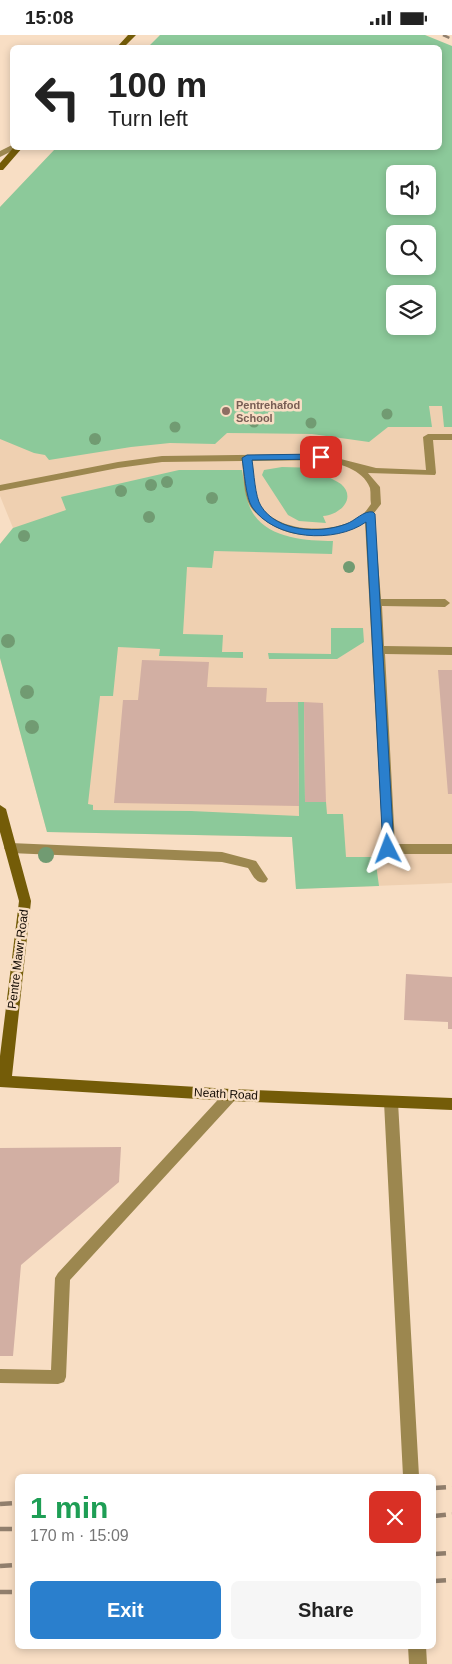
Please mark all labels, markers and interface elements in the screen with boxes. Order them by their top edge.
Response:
text: 15:08 [25,7,74,28]
icon: left [25,65,90,130]
text: 100 m [108,65,207,104]
text: Turn left [108,106,188,131]
map controls [386,165,436,335]
button: sound [386,165,436,215]
button: search [386,225,436,275]
button: layers [386,285,436,335]
place label: Pentrehafod School [236,399,300,424]
marker: Pentrehafod School [220,405,232,417]
pin [300,436,342,478]
icon: arrive [307,443,335,471]
position arrow [361,822,413,874]
street label: Pentre Mawr Road [5,908,31,1010]
street label: Neath Road [194,1085,258,1103]
text: 1 min [30,1491,108,1524]
button: close [369,1491,421,1543]
text: 170 m · 15:09 [30,1527,129,1544]
button: Exit [30,1581,221,1639]
button: Share [231,1581,421,1639]

